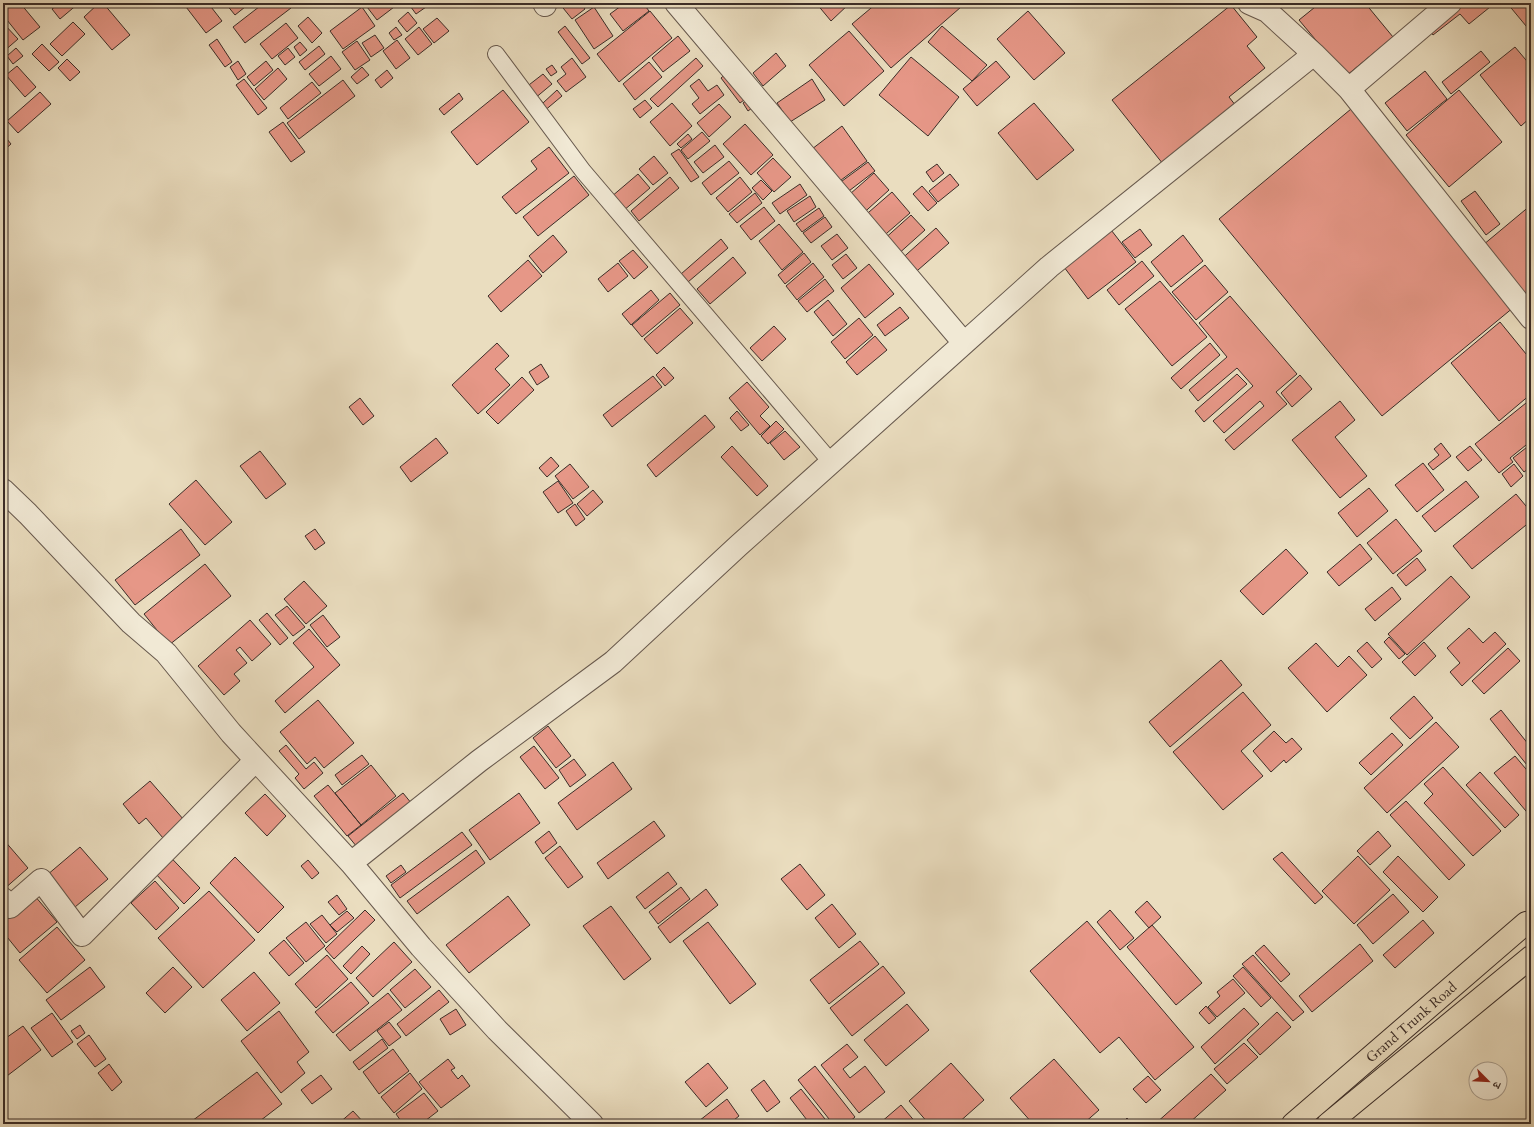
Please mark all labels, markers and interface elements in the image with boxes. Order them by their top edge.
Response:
street label: Grand Trunk Road [1362,978,1461,1067]
north arrow [1468,1061,1508,1101]
text: उ [1488,1078,1505,1092]

